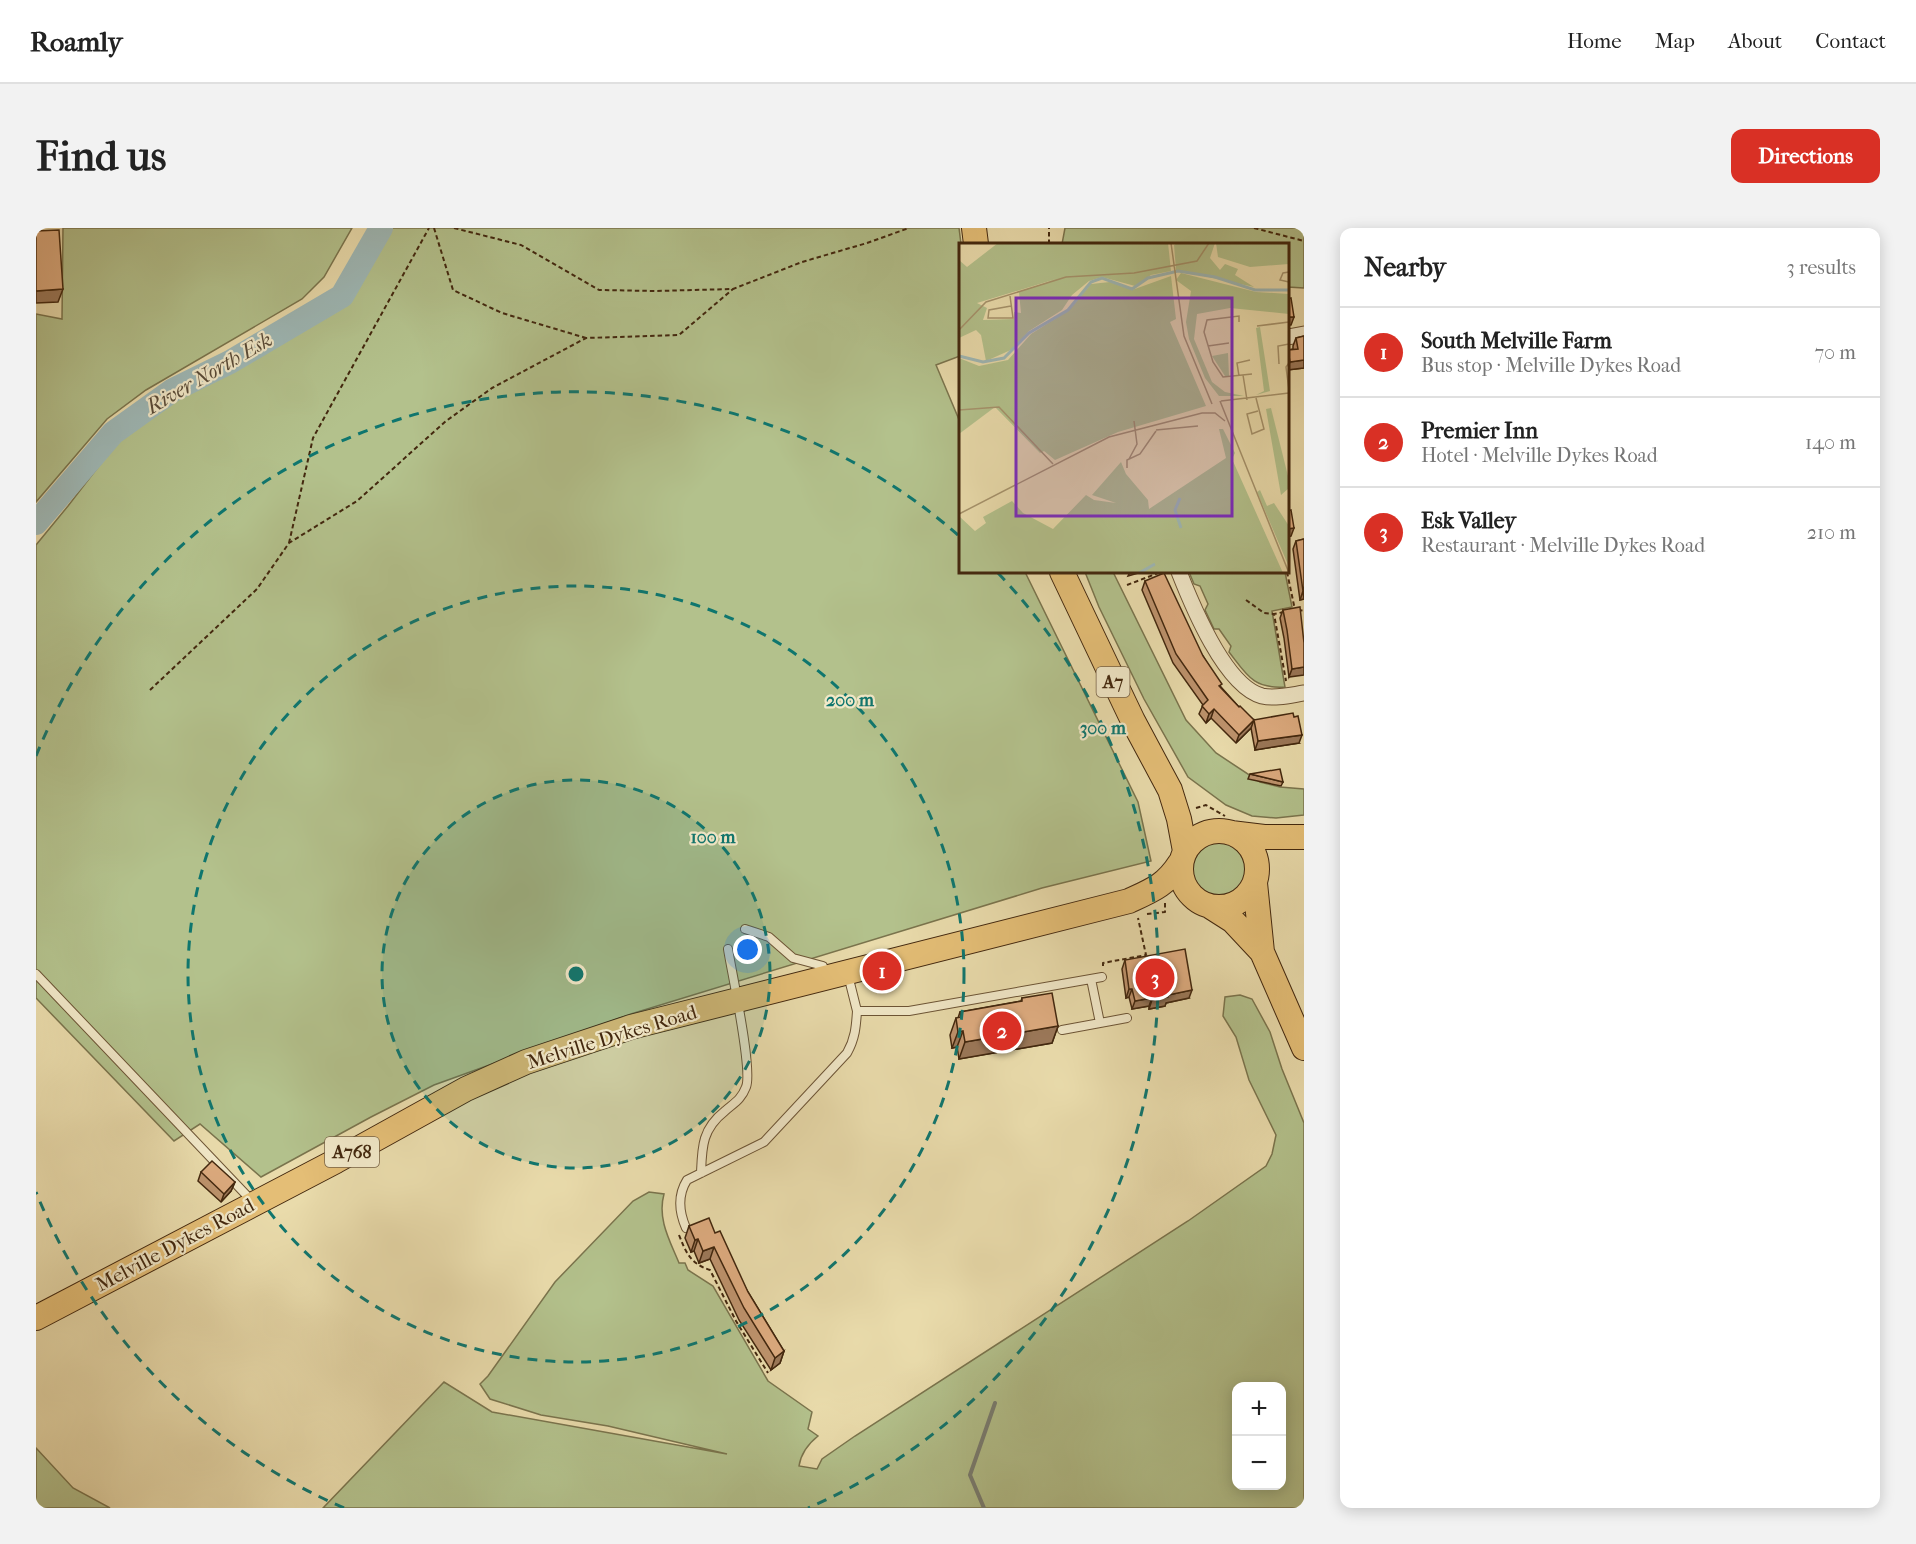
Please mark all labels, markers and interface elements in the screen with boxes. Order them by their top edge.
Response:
text: Roamly [30,25,122,58]
text: Home [1567,29,1622,53]
text: Map [1655,29,1695,53]
text: About [1728,29,1782,53]
text: Contact [1815,29,1886,53]
button: Directions [1731,129,1880,183]
text: Find us [36,132,166,181]
inset map [959,243,1289,573]
text: Nearby [1364,252,1446,283]
text: 3 results [1787,256,1856,279]
water label: River North Esk [140,327,276,420]
text: South Melville Farm [1421,328,1612,354]
text: 1 [1380,341,1387,364]
text: 70 m [1814,341,1856,364]
text: Bus stop · Melville Dykes Road [1421,354,1681,377]
text: Premier Inn [1421,418,1538,444]
text: 2 [1378,431,1389,454]
text: 140 m [1805,431,1856,454]
text: Hotel · Melville Dykes Road [1421,444,1658,467]
text: Esk Valley [1421,508,1516,534]
text: 3 [1379,521,1388,544]
text: 210 m [1807,521,1856,544]
text: Restaurant · Melville Dykes Road [1421,534,1705,557]
road number: A7 [1096,667,1130,697]
text: 200 m [826,690,875,711]
text: 300 m [1080,718,1127,739]
text: 100 m [690,827,737,848]
your location [733,935,762,964]
pin: 1 [862,948,902,994]
pin: 3 [1136,956,1174,1000]
centre of rings [566,964,586,984]
street label: Melville Dykes Road [524,1000,701,1074]
pin: 2 [982,1008,1022,1054]
road number: A768 [325,1137,379,1167]
street label: Melville Dykes Road [92,1193,259,1296]
map controls [1232,1382,1286,1490]
button: + [1232,1382,1286,1436]
button: − [1232,1436,1286,1490]

